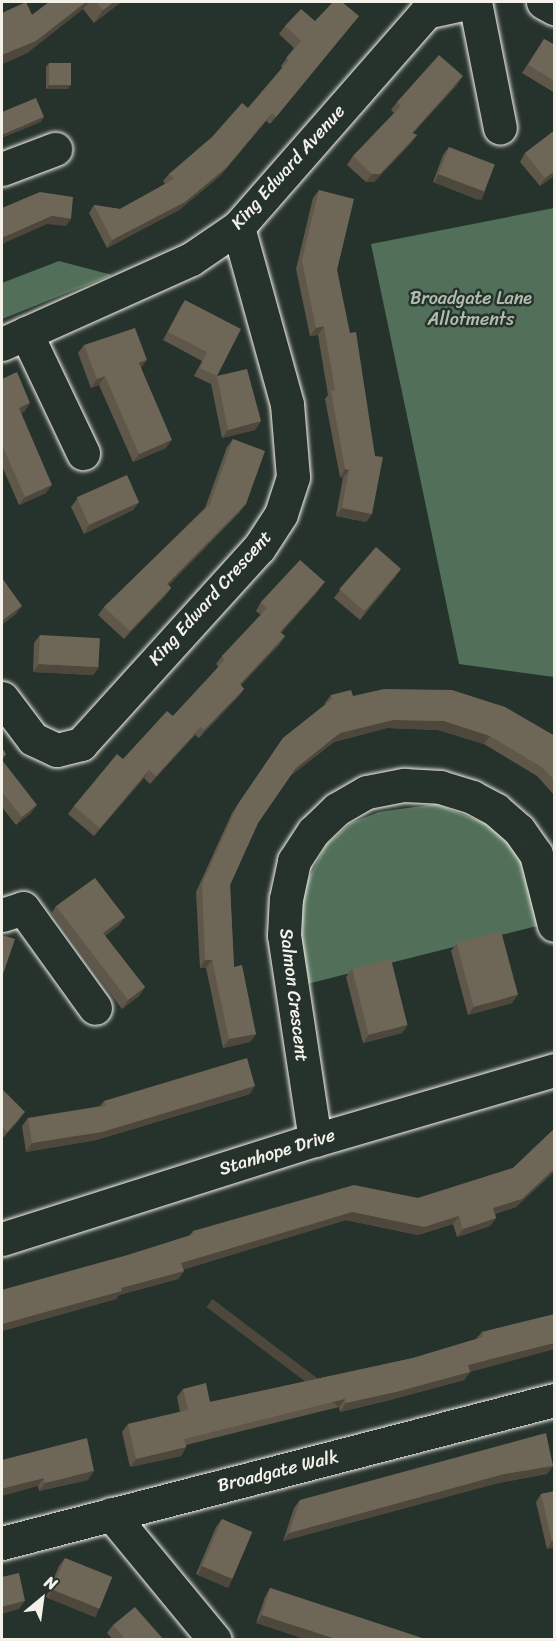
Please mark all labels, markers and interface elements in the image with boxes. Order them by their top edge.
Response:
street label: King Edward Avenue [227,101,349,233]
park label: Broadgate Lane Allotments [410,288,532,330]
street label: King Edward Crescent [144,526,276,670]
street label: Salmon Crescent [275,927,313,1063]
street label: Stanhope Drive [216,1124,338,1180]
street label: Broadgate Walk [215,1446,341,1496]
text: N [39,1567,63,1598]
north arrow [12,1569,72,1629]

